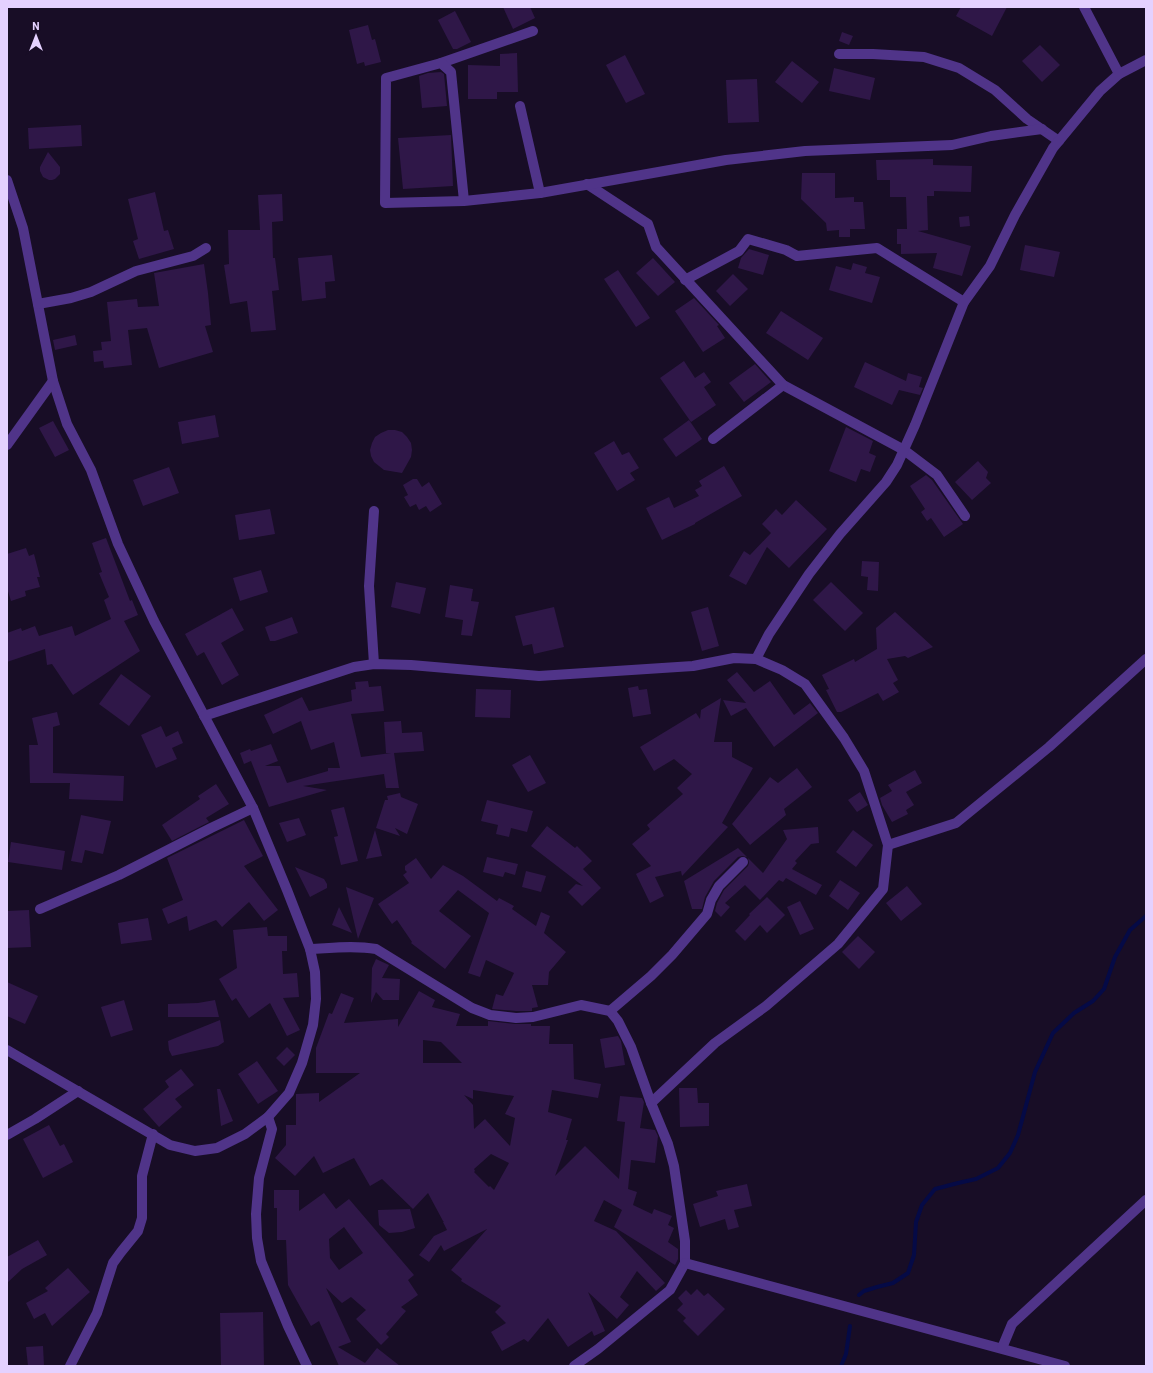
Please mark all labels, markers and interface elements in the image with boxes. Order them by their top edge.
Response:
north arrow [16,16,56,56]
text: N [32,19,40,32]

